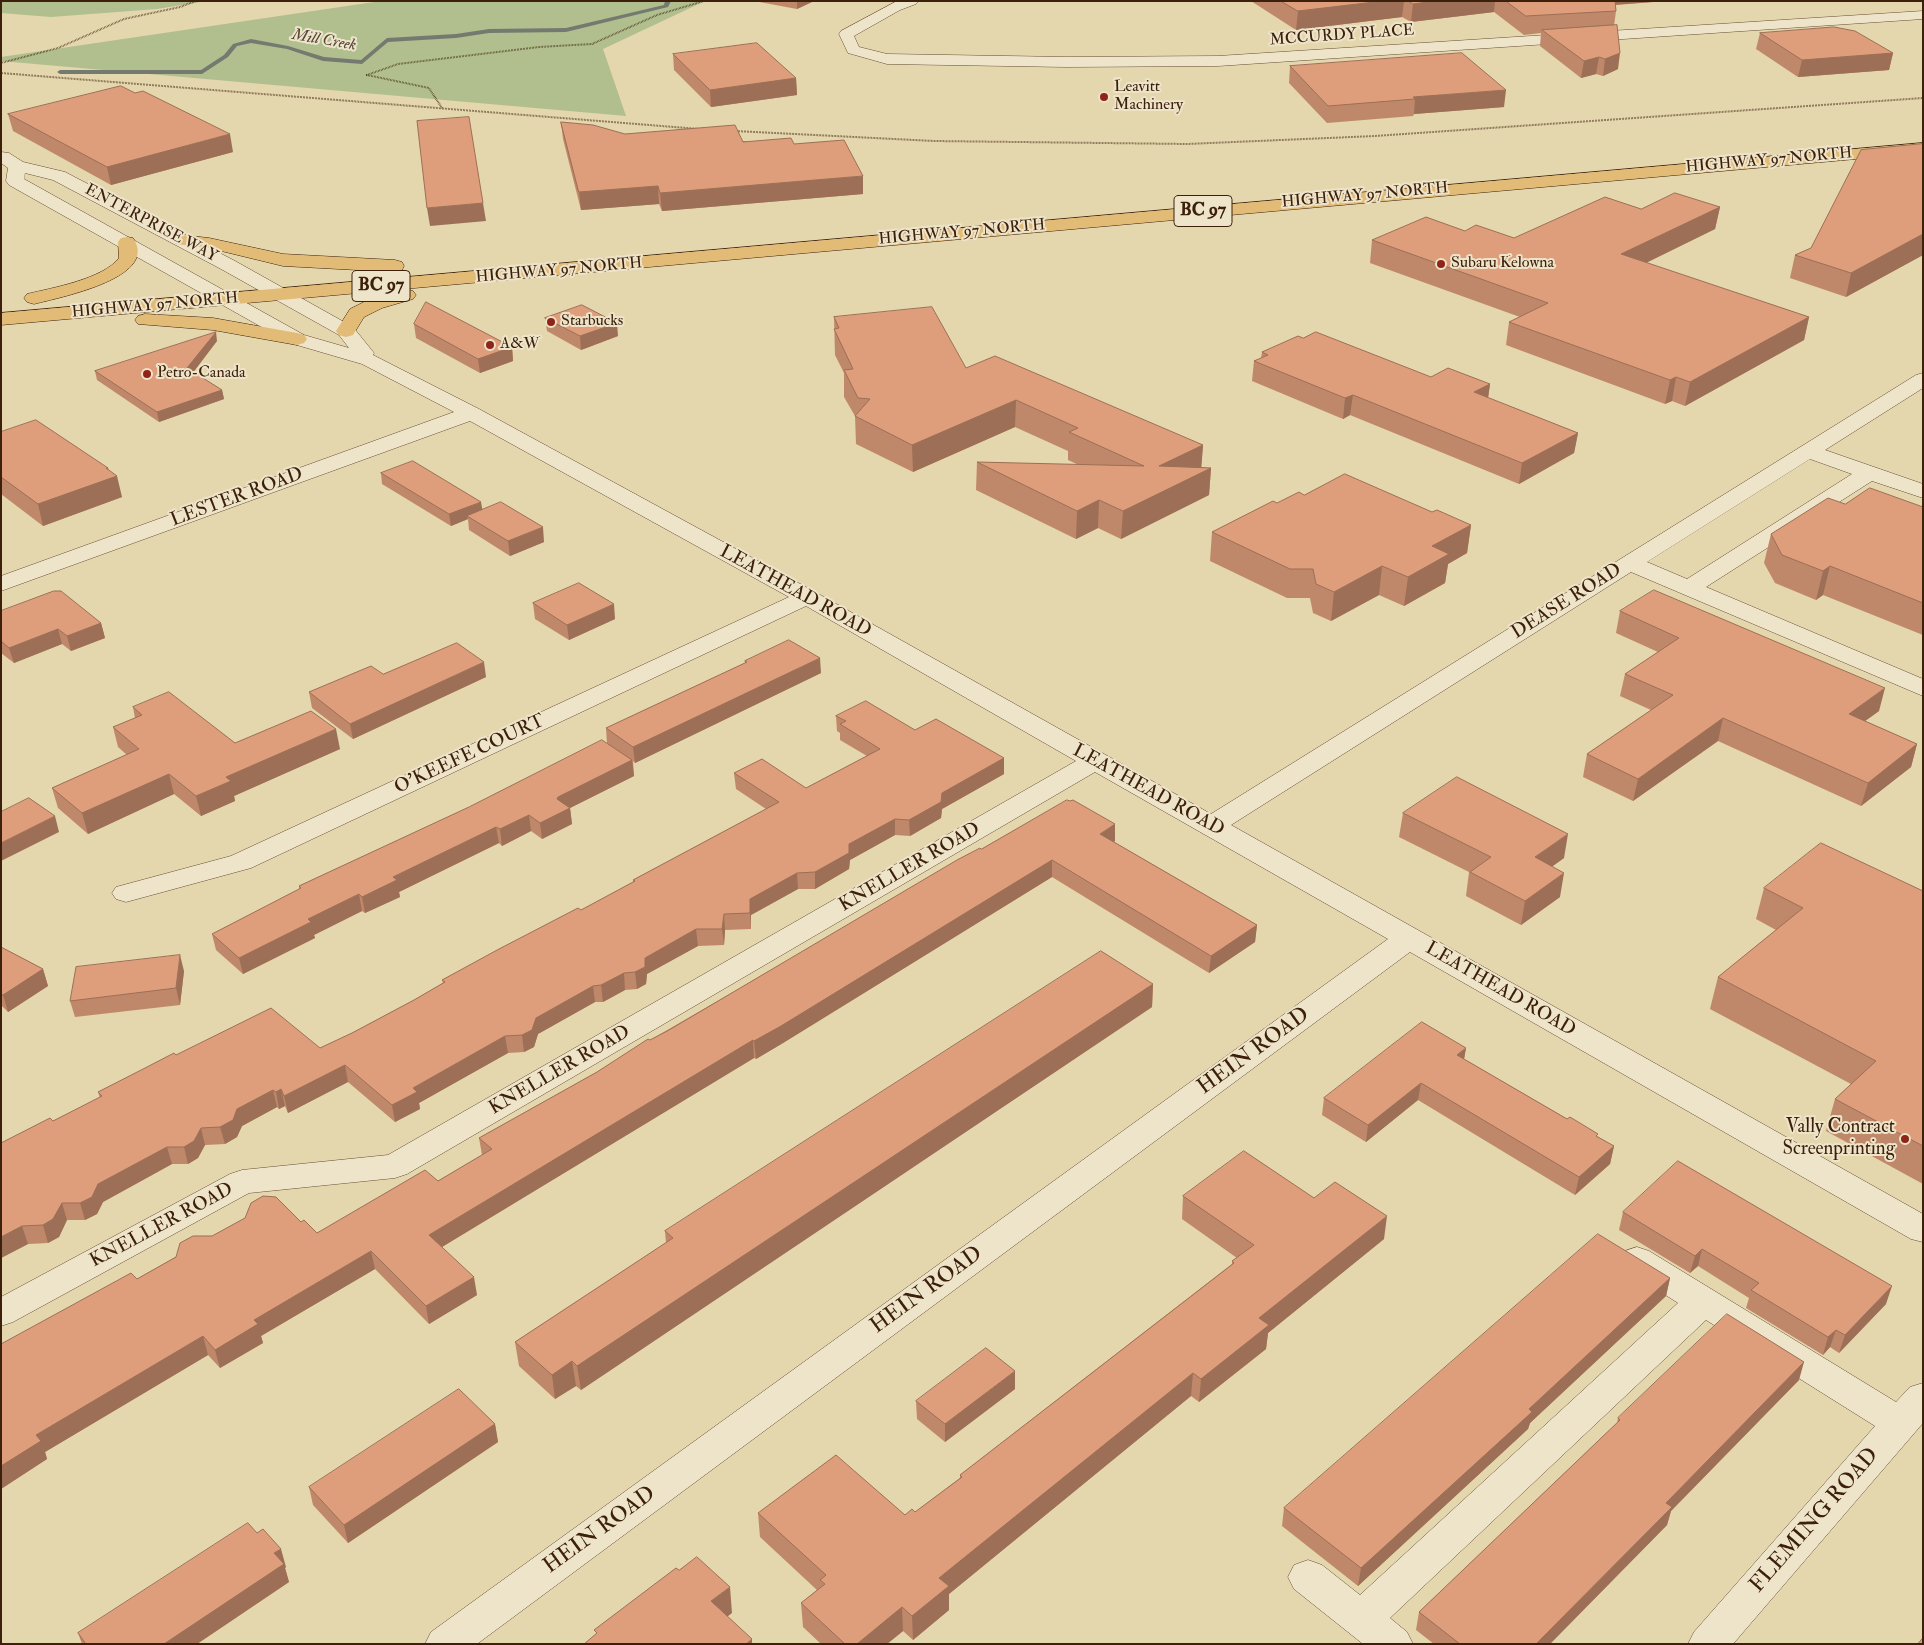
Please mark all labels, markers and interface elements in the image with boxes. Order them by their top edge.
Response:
street label: MCCURDY PLACE [1269,21,1415,51]
water label: Mill Creek [290,26,358,56]
place label: Leavitt Machinery [1114,78,1183,116]
marker: Leavitt Machinery [1098,91,1110,103]
street label: HIGHWAY 97 NORTH [1685,144,1853,178]
street label: HIGHWAY 97 NORTH [1281,179,1449,213]
street label: ENTERPRISE WAY [81,181,221,267]
road number: BC 97 [1174,196,1232,227]
street label: HIGHWAY 97 NORTH [878,216,1046,250]
street label: HIGHWAY 97 NORTH [475,254,643,288]
place label: Subaru Kelowna [1451,254,1554,274]
marker: Subaru Kelowna [1435,258,1447,270]
road number: BC 97 [352,270,410,302]
street label: HIGHWAY 97 NORTH [71,289,239,323]
place label: Starbucks [561,312,623,332]
marker: Starbucks [545,316,557,328]
place label: A&W [500,335,540,355]
marker: A&W [484,339,496,351]
place label: Petro-Canada [157,364,246,384]
marker: Petro-Canada [141,368,153,380]
street label: LESTER ROAD [168,463,306,533]
street label: LEATHEAD ROAD [715,541,875,643]
street label: DEASE ROAD [1508,559,1626,645]
street label: O'KEEFE COURT [391,710,549,800]
street label: LEATHEAD ROAD [1068,740,1228,842]
street label: KNELLER ROAD [836,818,984,918]
street label: LEATHEAD ROAD [1421,938,1579,1042]
street label: HEIN ROAD [1193,1003,1315,1101]
street label: KNELLER ROAD [486,1021,634,1121]
place label: Vally Contract Screenprinting [1782,1117,1895,1161]
marker: Vally Contract Screenprinting [1899,1133,1911,1145]
street label: KNELLER ROAD [87,1179,237,1273]
street label: HEIN ROAD [866,1242,988,1340]
street label: FLEMING ROAD [1745,1443,1885,1599]
street label: HEIN ROAD [539,1482,661,1580]

